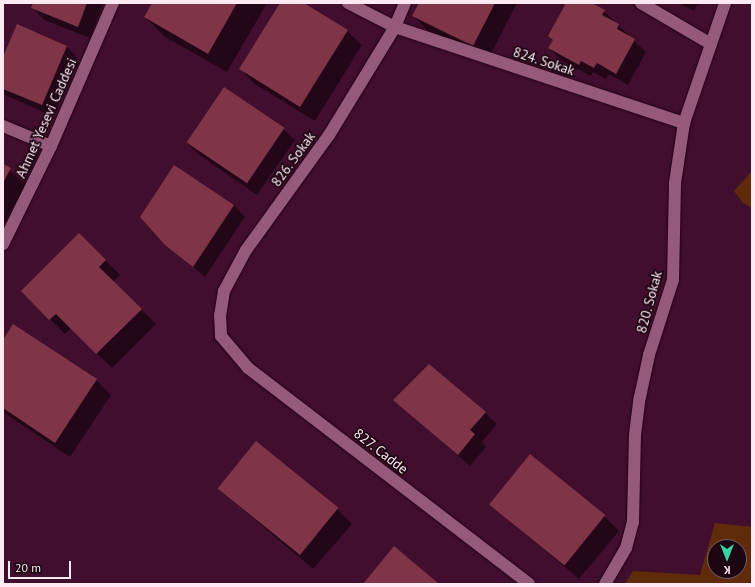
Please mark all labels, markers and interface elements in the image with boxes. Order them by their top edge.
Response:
street label: 824. Sokak [511,43,577,79]
street label: Ahmet Yesevi Caddesi [12,55,80,181]
street label: 826. Sokak [267,128,319,190]
street label: 820. Sokak [632,268,666,336]
street label: 827. Cadde [350,424,412,478]
north arrow [707,539,747,579]
scale bar [10,553,73,579]
text: 20 m [15,560,41,575]
text: K [724,563,730,577]

